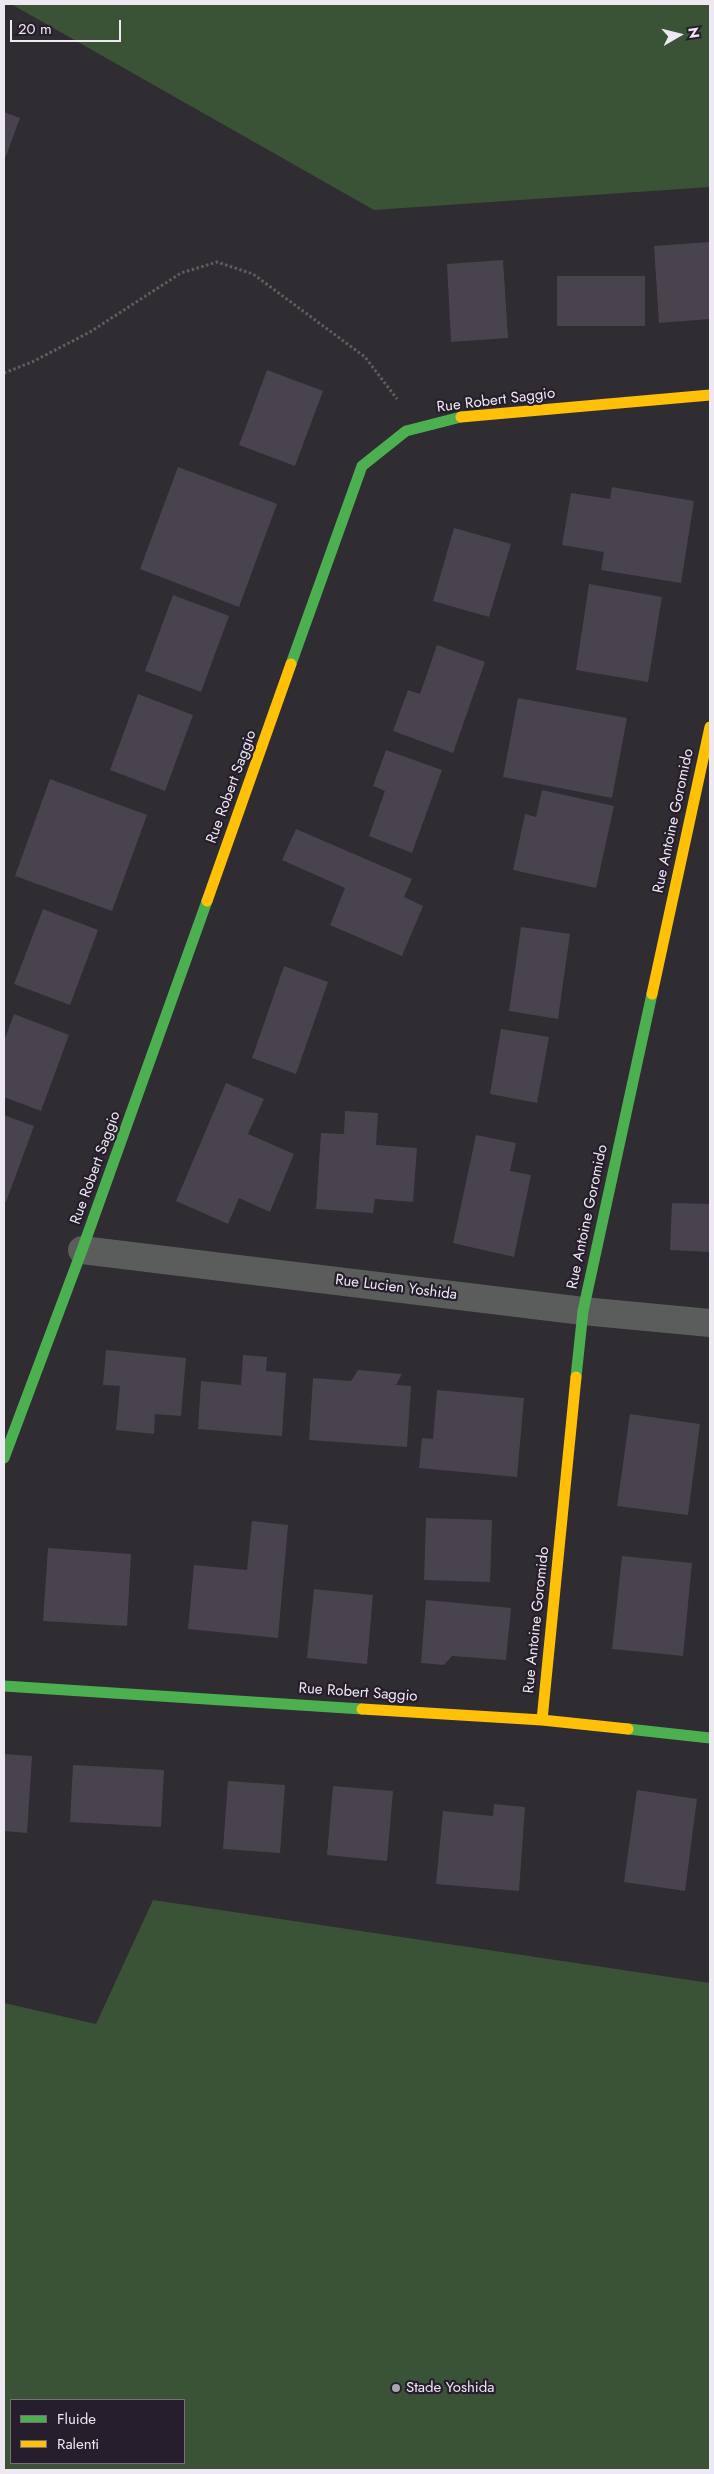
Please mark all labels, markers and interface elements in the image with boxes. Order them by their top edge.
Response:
scale bar [12,10,124,42]
north arrow [654,10,704,60]
text: 20 m [18,18,52,40]
text: N [683,26,705,40]
street label: Rue Robert Saggio [436,385,556,417]
street label: Rue Robert Saggio [203,728,261,846]
street label: Rue Antoine Goromido [650,747,698,895]
street label: Rue Robert Saggio [67,1109,125,1227]
street label: Rue Antoine Goromido [564,1143,612,1291]
street label: Rue Lucien Yoshida [334,1272,458,1304]
street label: Rue Antoine Goromido [520,1546,554,1694]
street label: Rue Robert Saggio [298,1680,418,1706]
place label: Stade Yoshida [406,2379,494,2397]
marker: Stade Yoshida [390,2382,402,2394]
legend [10,2399,185,2464]
text: Fluide [57,2408,96,2430]
text: Ralenti [57,2433,99,2455]

